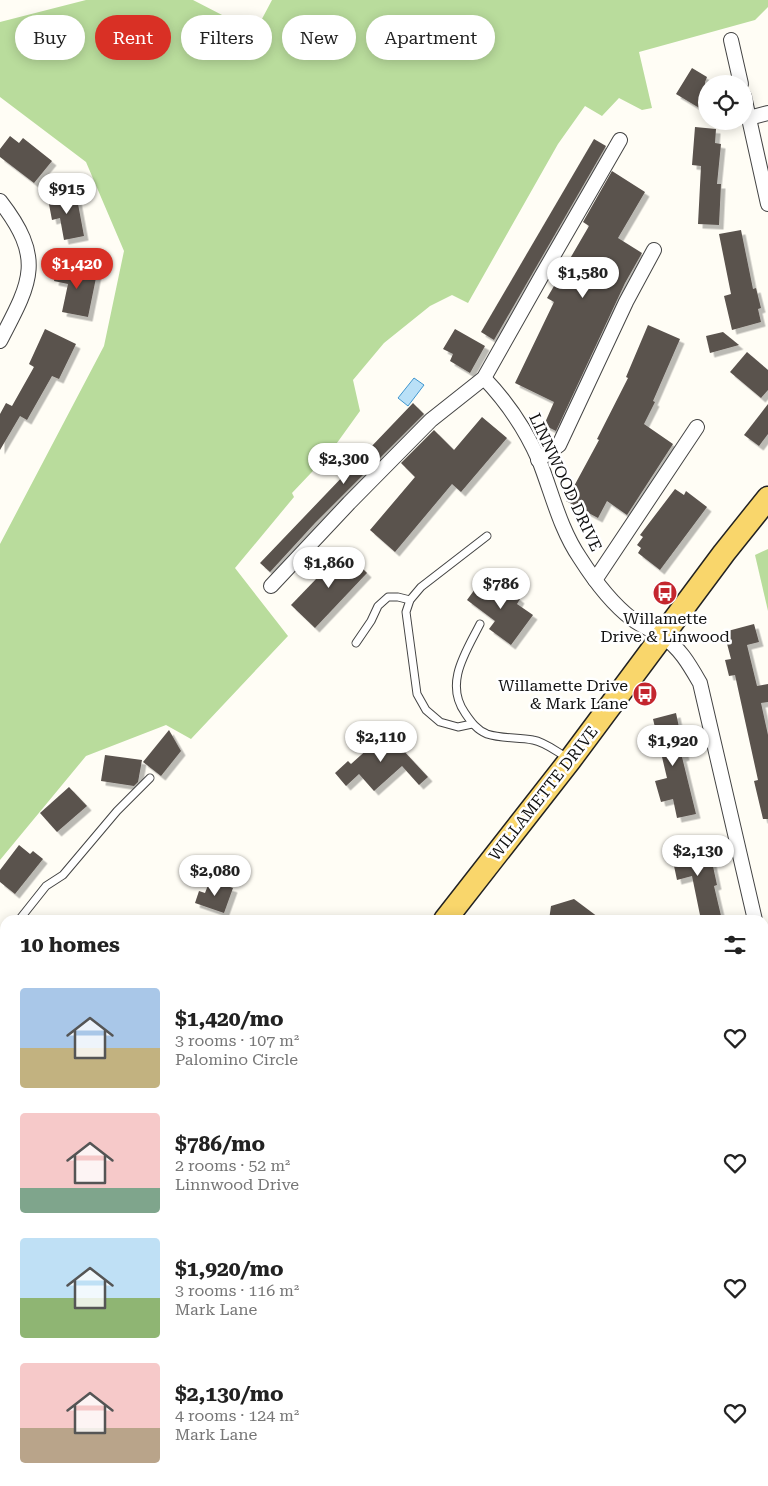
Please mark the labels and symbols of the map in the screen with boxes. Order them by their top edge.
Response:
pin: $915 [37,172,97,215]
pin: $1,420 [36,248,118,290]
pin: $1,580 [542,256,624,299]
street label: LINNWOOD DRIVE [525,410,606,554]
pin: $2,300 [303,442,385,485]
pin: $1,860 [288,546,370,589]
pin: $786 [471,568,531,610]
bus stop icon: Willamette Drive & Linwood [652,580,678,606]
place label: Willamette Drive & Linwood [600,609,730,646]
place label: Willamette Drive & Mark Lane [498,676,628,713]
bus stop icon: Willamette Drive & Mark Lane [632,681,658,707]
pin: $2,110 [340,720,422,763]
street label: WILLAMETTE DRIVE [485,722,602,864]
pin: $1,920 [632,724,714,767]
pin: $2,130 [657,834,739,877]
pin: $2,080 [174,854,256,897]

